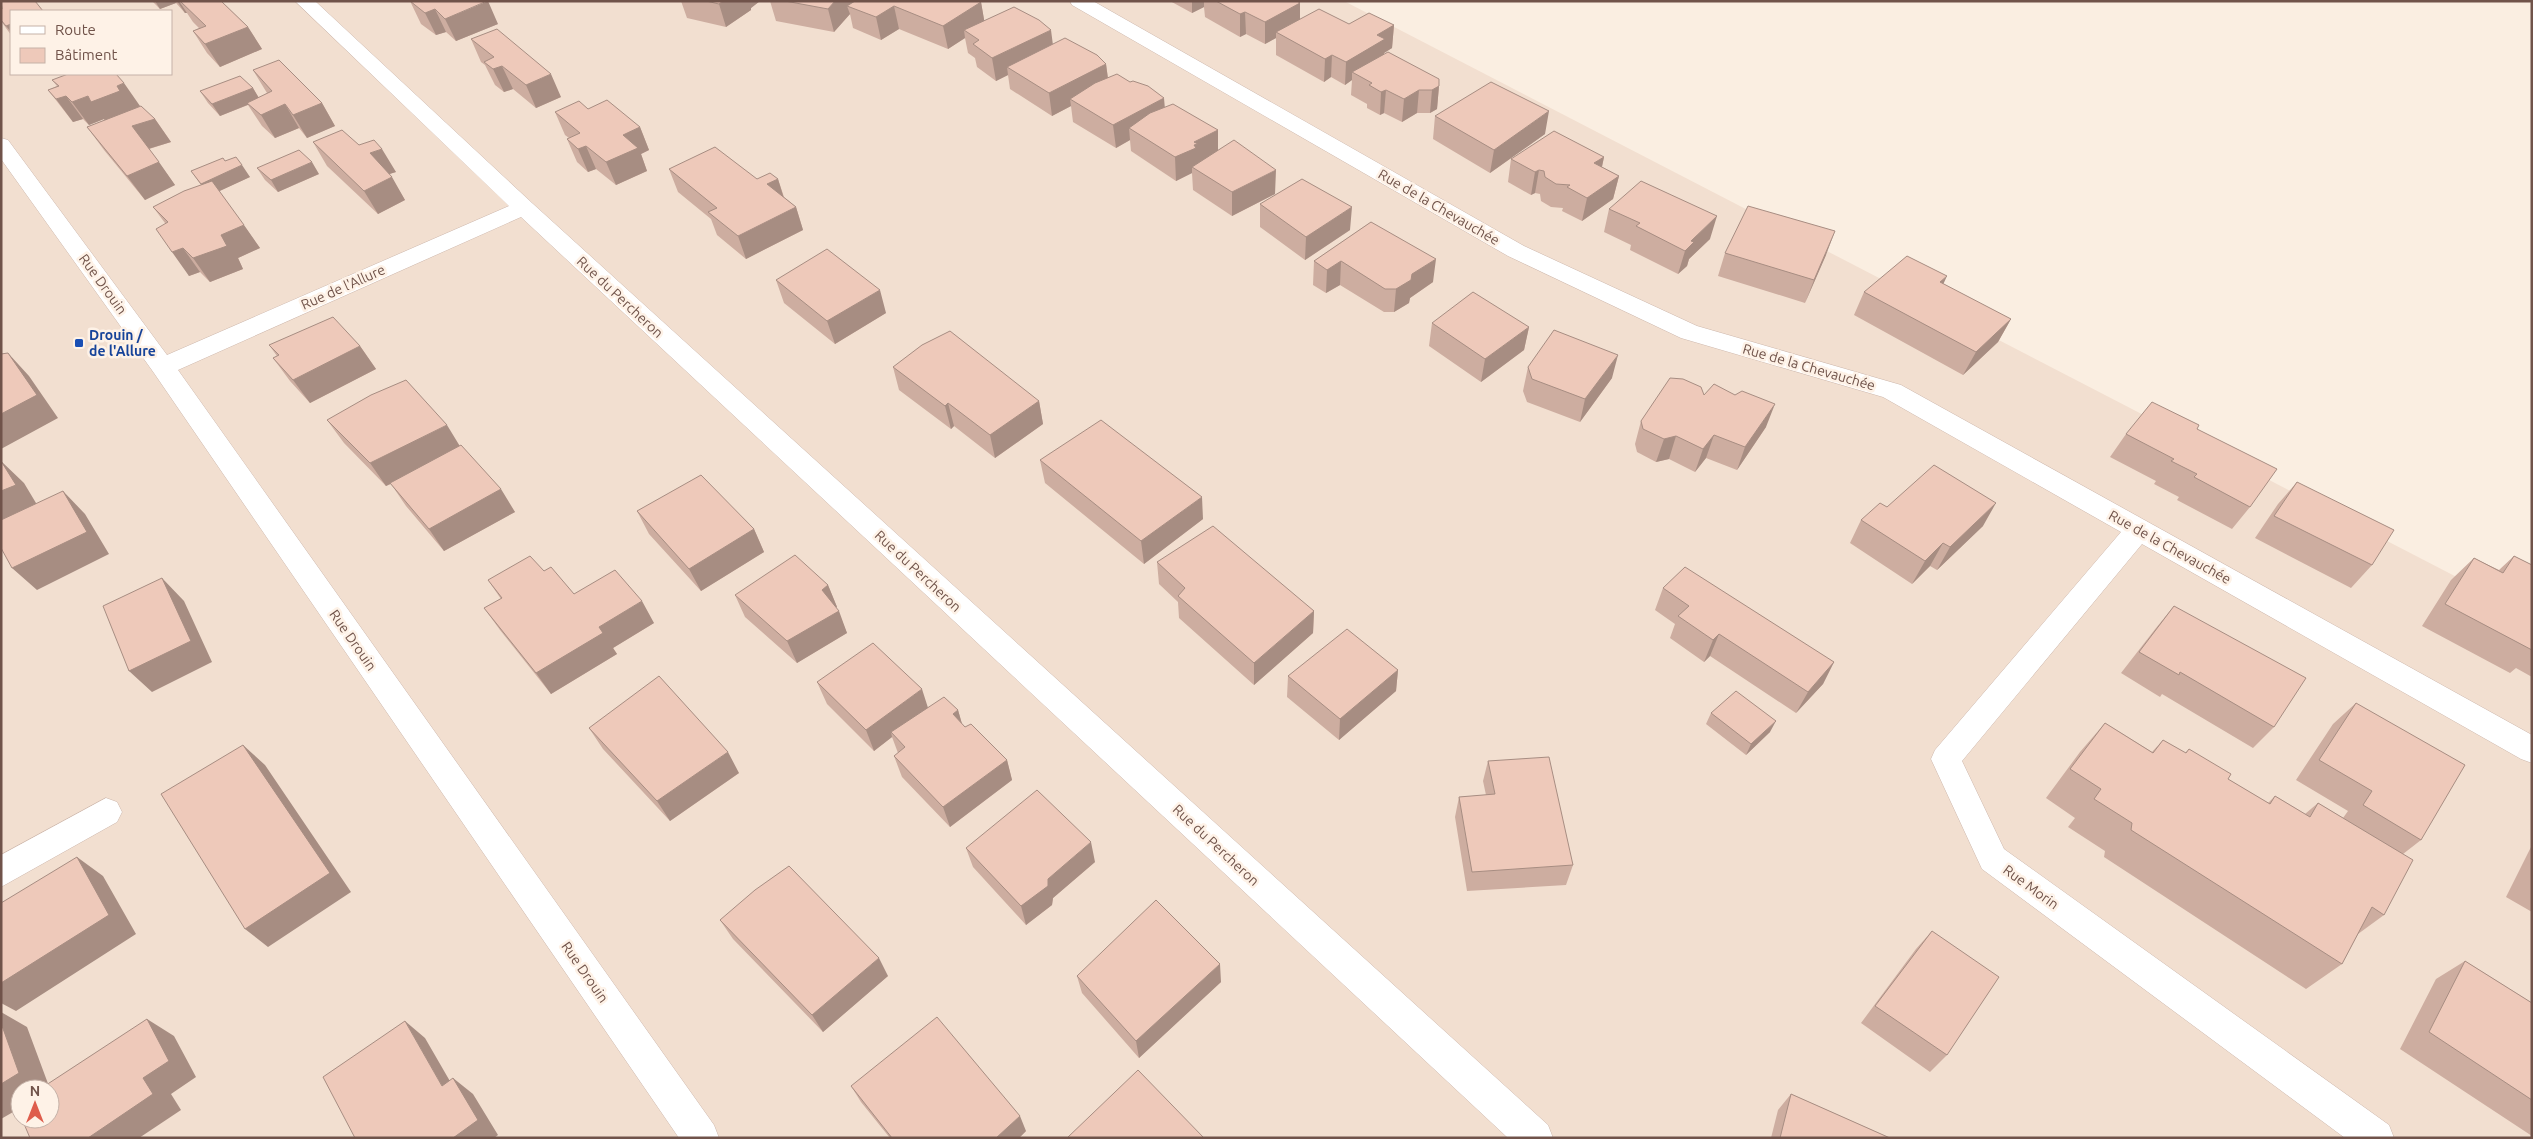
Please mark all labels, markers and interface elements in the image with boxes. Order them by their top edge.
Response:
legend [10,10,172,75]
text: Route [55,21,96,38]
text: Bâtiment [55,46,118,63]
street label: Rue de la Chevauchée [1376,166,1502,248]
street label: Rue Drouin [76,251,130,317]
street label: Rue du Percheron [574,253,666,341]
street label: Rue de l'Allure [298,261,388,313]
place label: Drouin / de l'Allure [89,327,156,359]
marker: Drouin / de l'Allure [73,337,85,349]
street label: Rue de la Chevauchée [1741,340,1877,394]
street label: Rue de la Chevauchée [2106,507,2234,587]
street label: Rue du Percheron [872,527,964,615]
street label: Rue Drouin [326,607,380,673]
street label: Rue du Percheron [1170,801,1262,889]
street label: Rue Morin [2000,862,2062,912]
street label: Rue Drouin [558,939,612,1005]
north arrow [10,1079,60,1129]
text: N [30,1083,40,1099]

